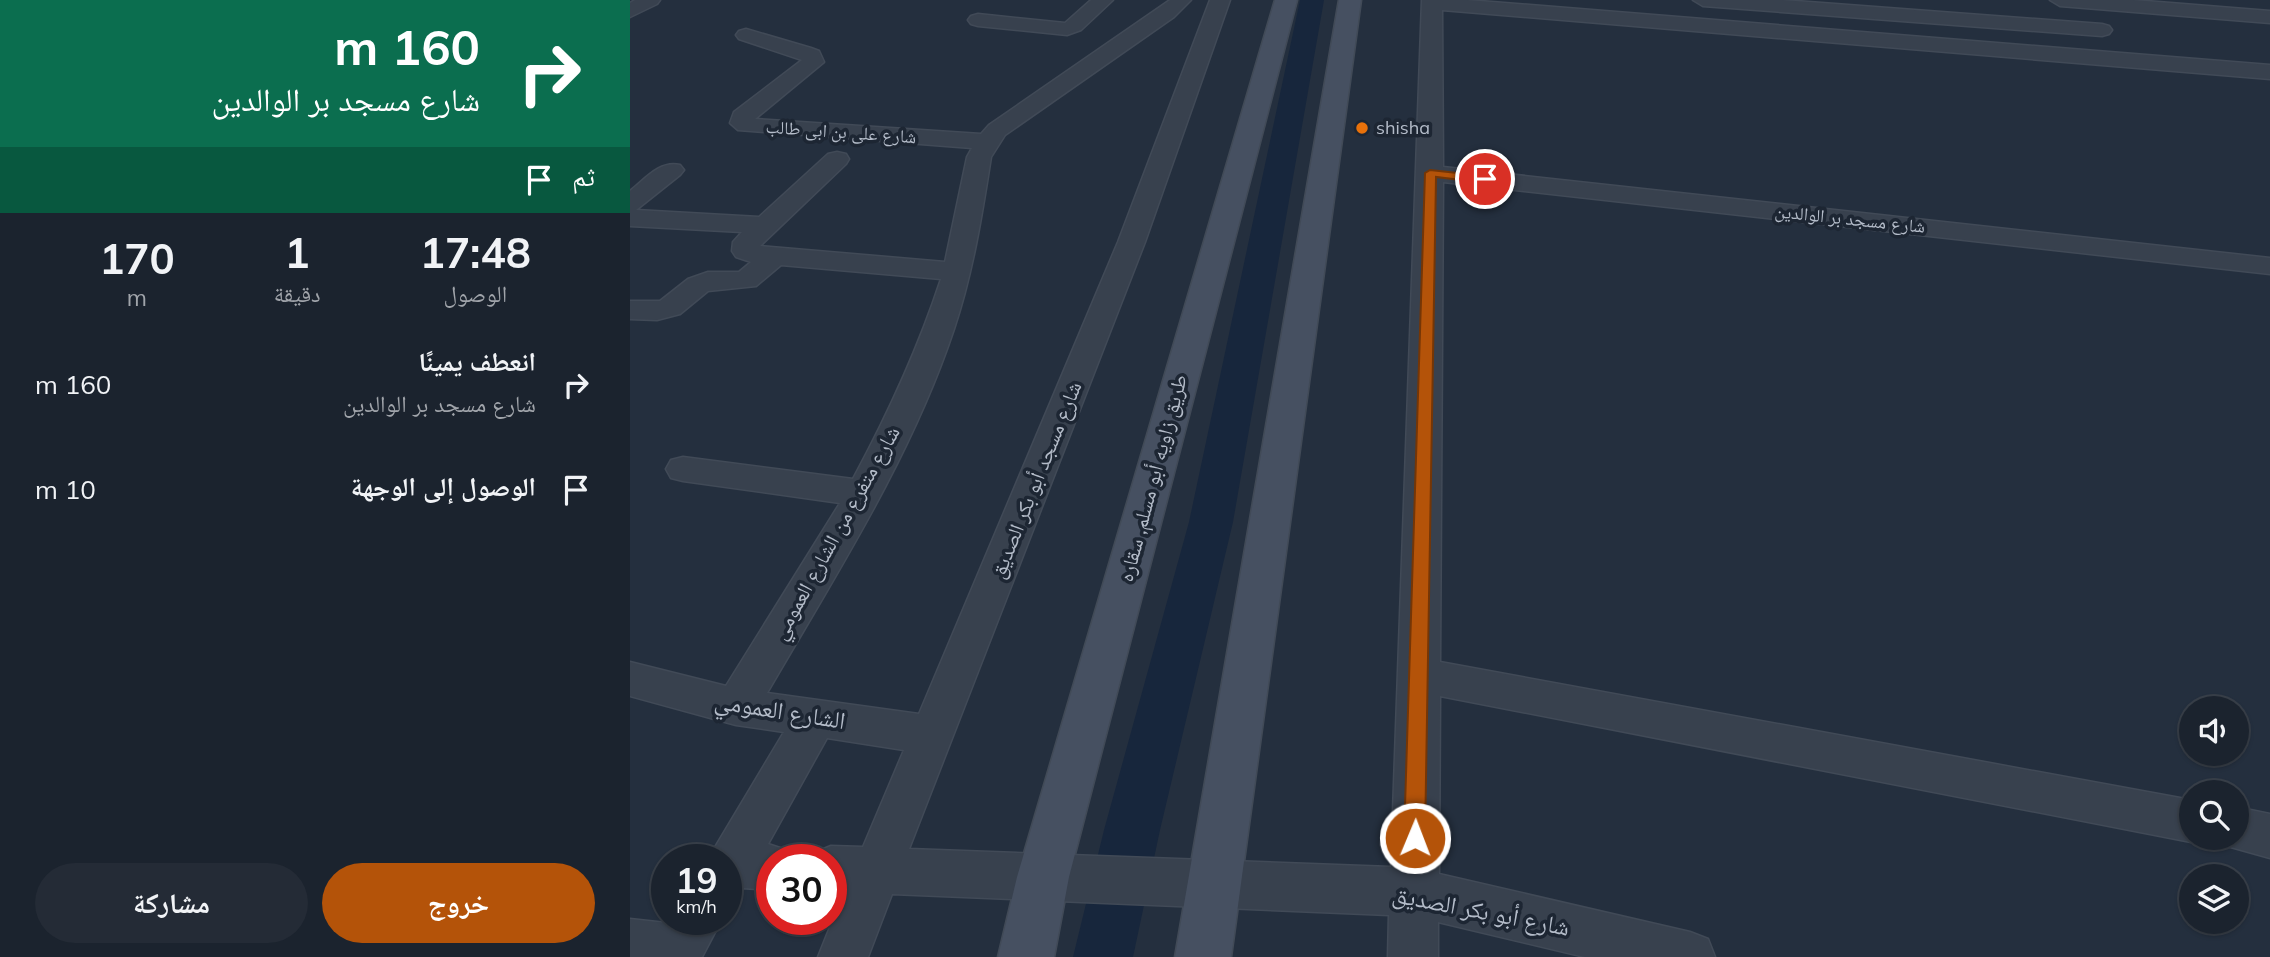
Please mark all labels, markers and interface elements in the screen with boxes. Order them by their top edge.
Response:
text: 160 m [334,16,480,77]
icon: right [504,28,595,119]
text: شارع مسجد بر الوالدين [211,79,480,119]
street label: شارع على بن ابى طالب [765,115,917,148]
place label: shisha [1376,116,1430,139]
marker: shisha [1354,120,1370,136]
pin [1455,149,1515,209]
text: ثم [572,160,595,193]
icon: arrive [1466,160,1504,198]
icon: arrive [520,161,558,199]
street label: شارع مسجد بر الوالدين [1774,199,1926,238]
text: 1 [285,226,310,279]
text: 17:48 [420,226,531,279]
text: 170 [99,232,175,285]
text: دقيقة [274,279,321,308]
text: الوصول [443,279,507,308]
text: m [127,283,147,312]
text: انعطف يمينًا [419,345,536,378]
icon: right [557,366,595,404]
text: 160 m [35,368,111,401]
street label: طريق زاويه أبو مسلم, سقاره [1112,371,1194,585]
street label: شارع مسجد أبو بكر الصديق [984,377,1087,582]
text: شارع مسجد بر الوالدين [343,389,536,418]
street label: شارع متفرع من الشارع العمومي [766,421,909,646]
text: الوصول إلى الوجهة [351,470,536,503]
icon: arrive [557,471,595,509]
text: 10 m [35,473,96,506]
street label: الشارع العمومي [712,685,848,740]
map controls [2179,696,2249,934]
button: sound [2179,696,2249,766]
button: search [2179,780,2249,850]
position arrow [1378,801,1452,875]
speed limit sign: 30 [756,844,847,935]
text: 19 [675,858,718,902]
button: مشاركة [35,863,308,943]
button: خروج [322,863,595,943]
button: layers [2179,864,2249,934]
street label: شارع أبو بكر الصديق [1390,878,1572,943]
text: km/h [676,895,717,918]

